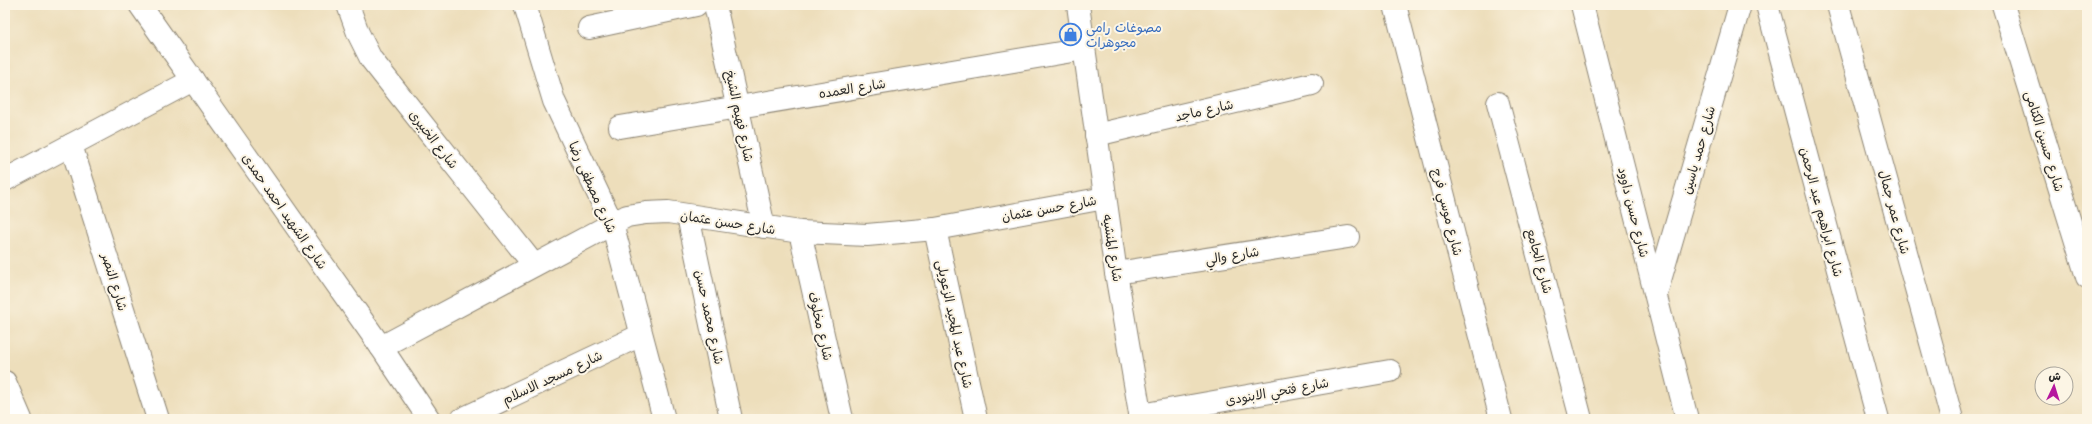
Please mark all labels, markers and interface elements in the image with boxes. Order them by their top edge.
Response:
place label: مصوغات رامى مجوهرات [1086,20,1162,51]
shop icon: مصوغات رامى مجوهرات [1057,21,1083,47]
street label: شارع فهيم الشيخ [720,69,757,164]
street label: شارع العمده [818,76,887,103]
street label: شارع حسين الكتامى [2020,89,2067,194]
street label: شارع ماجد [1174,97,1235,126]
street label: شارع حمد ياسين [1679,104,1720,196]
street label: شارع الخبيرى [404,107,461,173]
street label: شارع مصطفى رضا [564,139,619,236]
street label: شارع ابراهيم عبد الرحمن [1794,146,1846,279]
street label: شارع الشهيد احمد حمدى [237,151,330,273]
street label: شارع حسن داوود [1613,165,1652,259]
street label: شارع موسي فرج [1426,167,1466,258]
street label: شارع عمر جمال [1874,168,1913,256]
street label: شارع حسن عثمان [1001,193,1098,226]
street label: شارع حسن عثمان [679,208,776,239]
street label: شارع المنشيه [1098,213,1125,283]
street label: شارع الجامع [1521,227,1555,296]
street label: شارع والي [1204,244,1261,271]
street label: شارع النصر [96,251,130,313]
street label: شارع عبد المجيد الزعويلى [932,258,975,390]
street label: شارع محمد حسن [690,268,727,366]
street label: شارع مخلوف [803,290,836,362]
street label: شارع مسجد الاسلام [500,348,606,410]
north arrow [2034,366,2074,406]
text: ش [2048,370,2061,383]
street label: شارع فتحي الابنودى [1224,375,1331,412]

